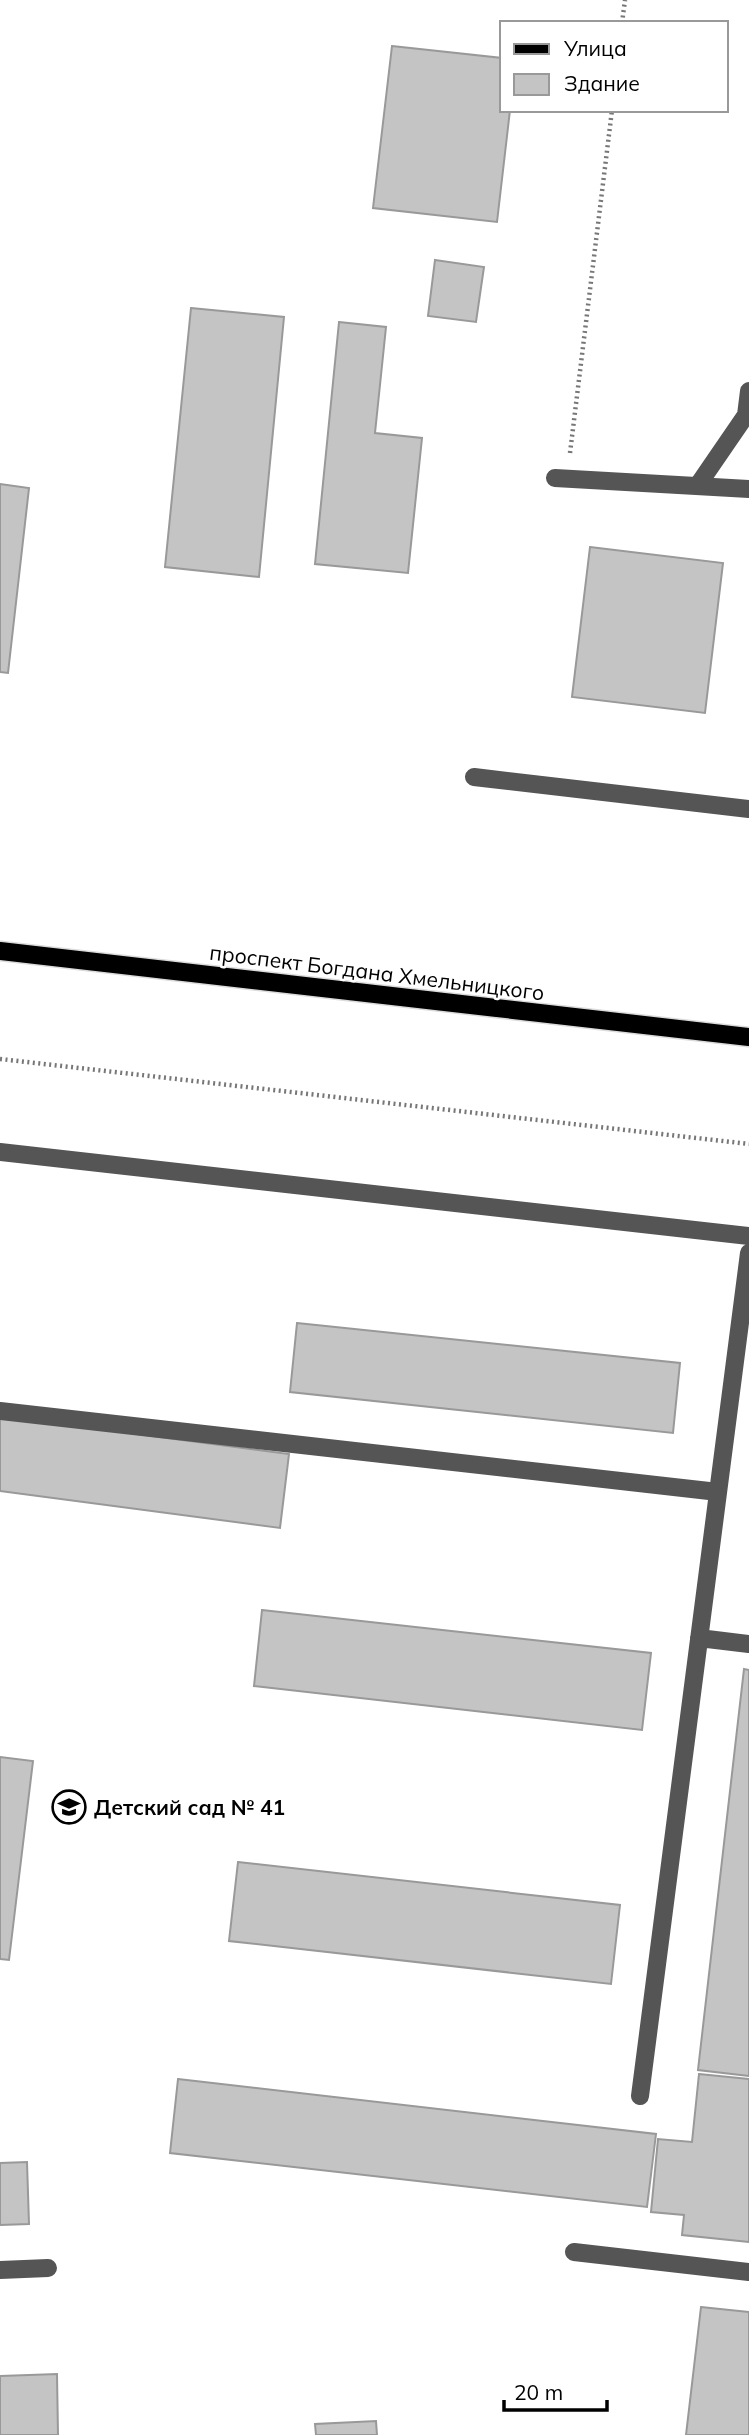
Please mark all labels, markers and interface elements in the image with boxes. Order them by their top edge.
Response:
legend [500,21,728,112]
text: Улица [563,35,627,61]
text: Здание [564,70,640,96]
street label: проспект Богдана Хмельницкого [208,939,546,1005]
school or university icon: Детский сад № 41 [50,1788,88,1826]
place label: Детский сад № 41 [94,1794,285,1820]
scale bar [504,2368,607,2412]
text: 20 m [514,2379,563,2405]

